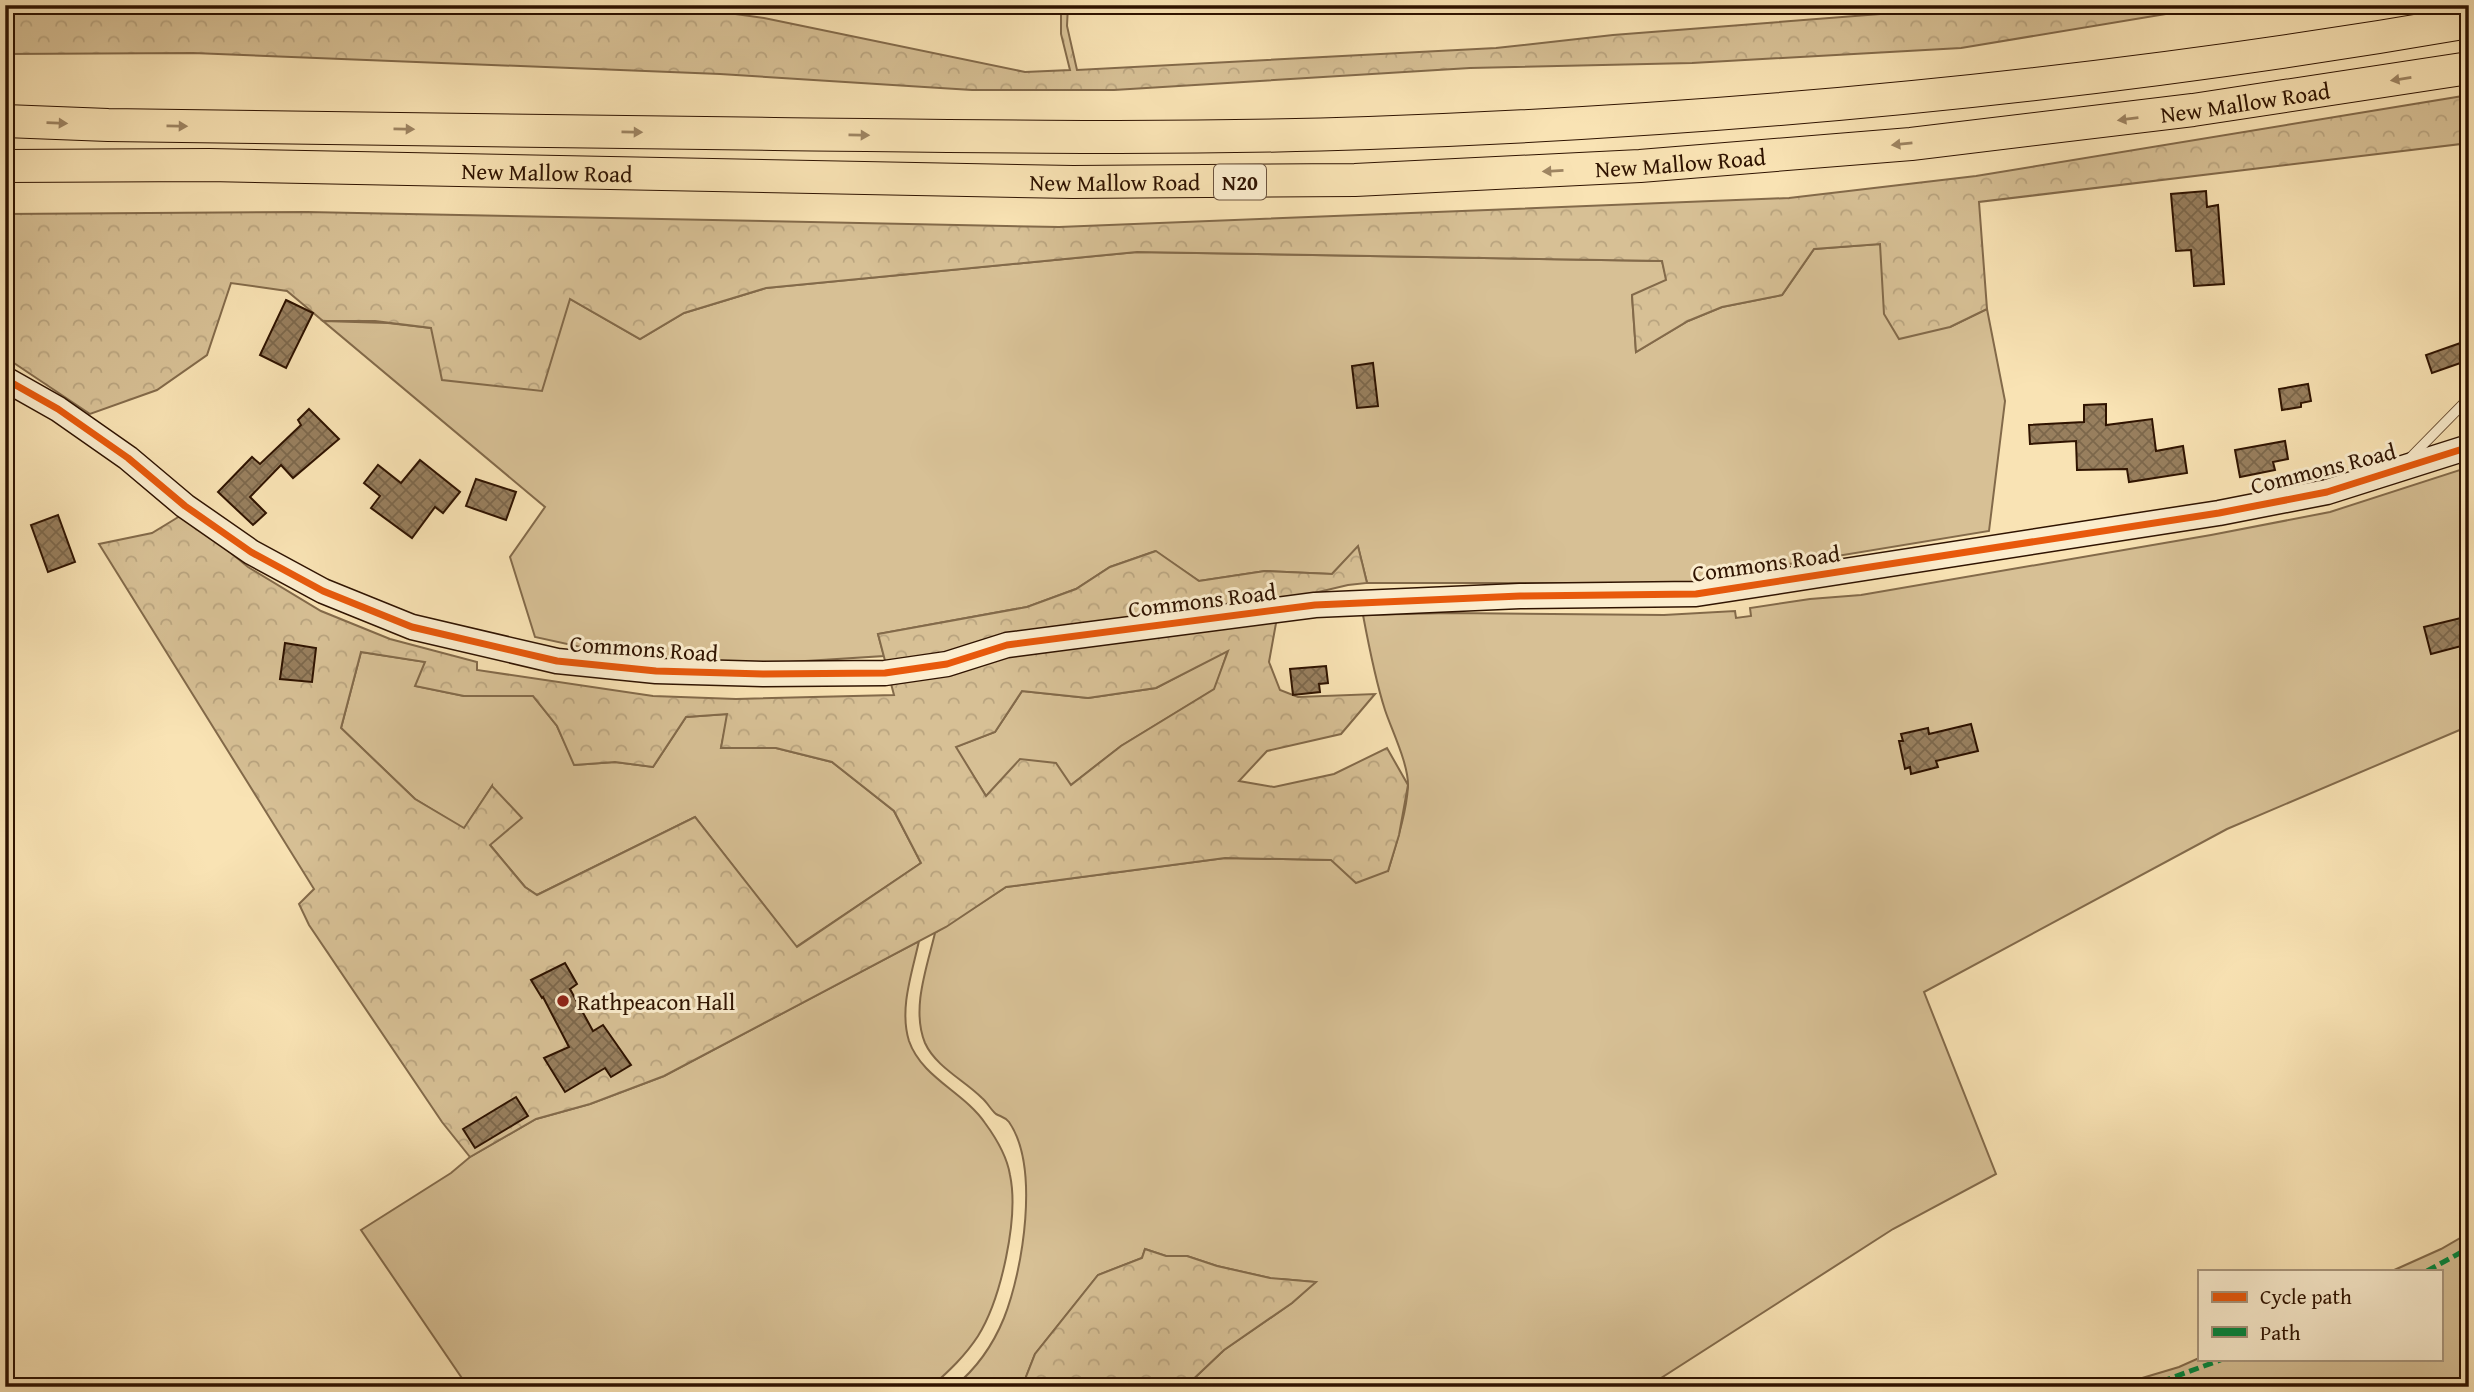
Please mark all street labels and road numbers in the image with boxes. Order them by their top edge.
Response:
street label: New Mallow Road [2158,73,2333,130]
street label: New Mallow Road [1594,139,1768,185]
street label: New Mallow Road [461,153,633,190]
road number: N20 [1214,164,1266,200]
street label: New Mallow Road [1029,165,1201,199]
street label: Commons Road [2247,434,2400,502]
street label: Commons Road [1690,536,1843,590]
street label: Commons Road [1126,574,1279,625]
street label: Commons Road [569,626,720,670]

